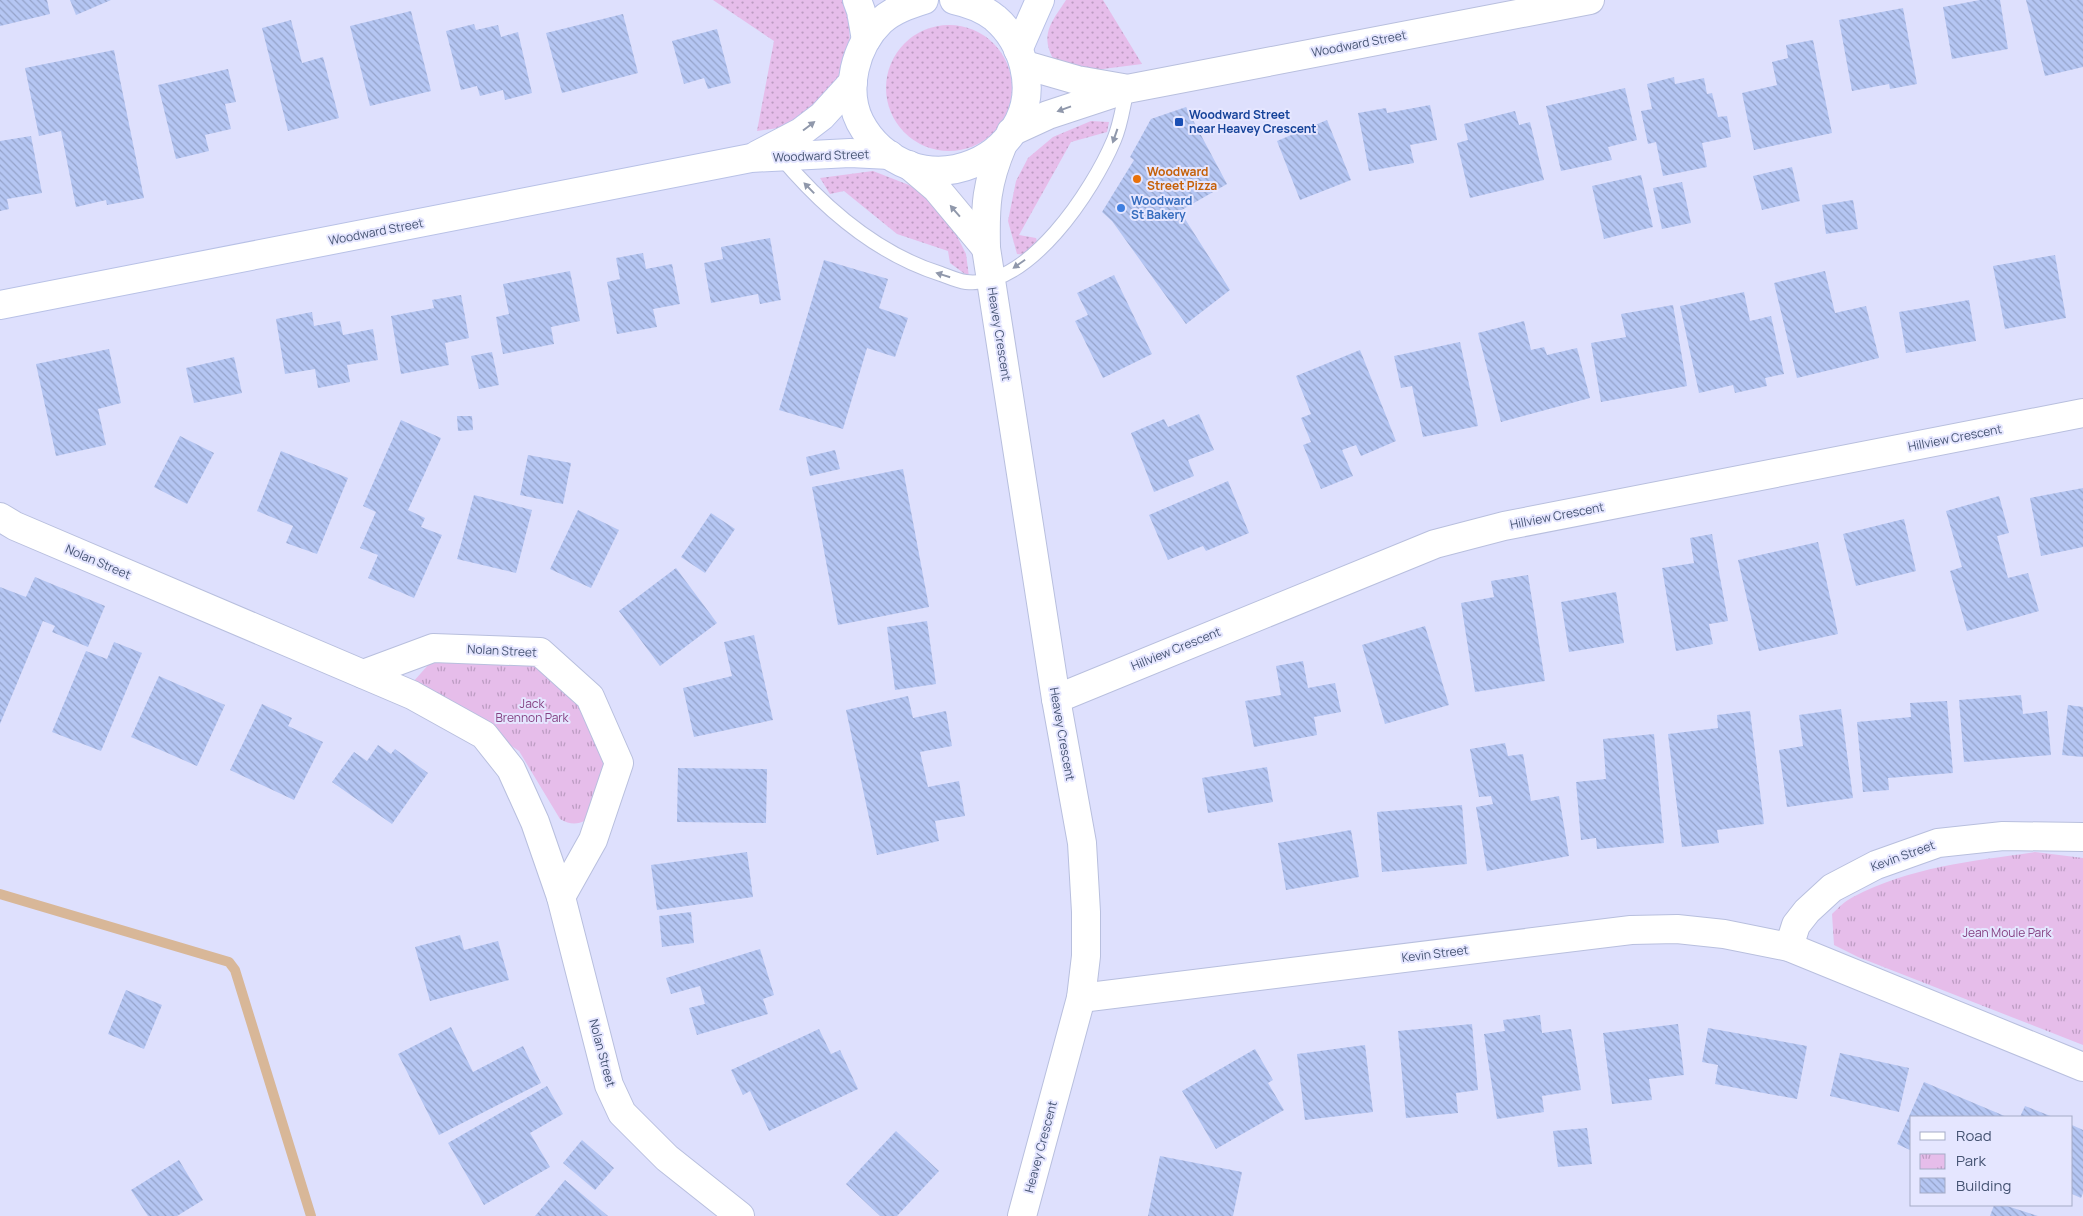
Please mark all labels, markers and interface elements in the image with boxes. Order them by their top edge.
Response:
street label: Woodward Street [1310,26,1408,61]
one-way arrow [1056,106,1071,113]
place label: Woodward Street near Heavey Crescent [1189,106,1316,137]
marker: Woodward Street near Heavey Crescent [1173,116,1185,128]
one-way arrow [802,121,816,131]
one-way arrow [1110,129,1118,144]
street label: Woodward Street [773,145,870,166]
place label: Woodward Street Pizza [1147,163,1217,194]
marker: Woodward Street Pizza [1131,173,1143,185]
one-way arrow [803,182,815,194]
place label: Woodward St Bakery [1131,192,1192,223]
marker: Woodward St Bakery [1115,202,1127,214]
one-way arrow [950,204,961,217]
street label: Woodward Street [327,214,425,249]
one-way arrow [1013,260,1026,269]
one-way arrow [936,271,951,278]
street label: Heavey Crescent [984,286,1015,382]
street label: Hillview Crescent [1907,420,2003,455]
street label: Hillview Crescent [1509,498,1605,533]
street label: Nolan Street [63,540,134,583]
street label: Hillview Crescent [1128,623,1223,674]
street label: Nolan Street [467,640,537,661]
street label: Heavey Crescent [1046,686,1079,782]
park label: Jack Brennon Park [495,695,570,726]
street label: Kevin Street [1868,836,1937,875]
park label: Jean Moule Park [1962,924,2053,941]
street label: Kevin Street [1401,941,1469,966]
street label: Nolan Street [585,1017,620,1089]
street label: Heavey Crescent [1020,1099,1061,1195]
legend [1910,1116,2073,1206]
text: Road [1956,1125,1992,1146]
text: Park [1956,1150,1986,1171]
text: Building [1956,1175,2011,1196]

